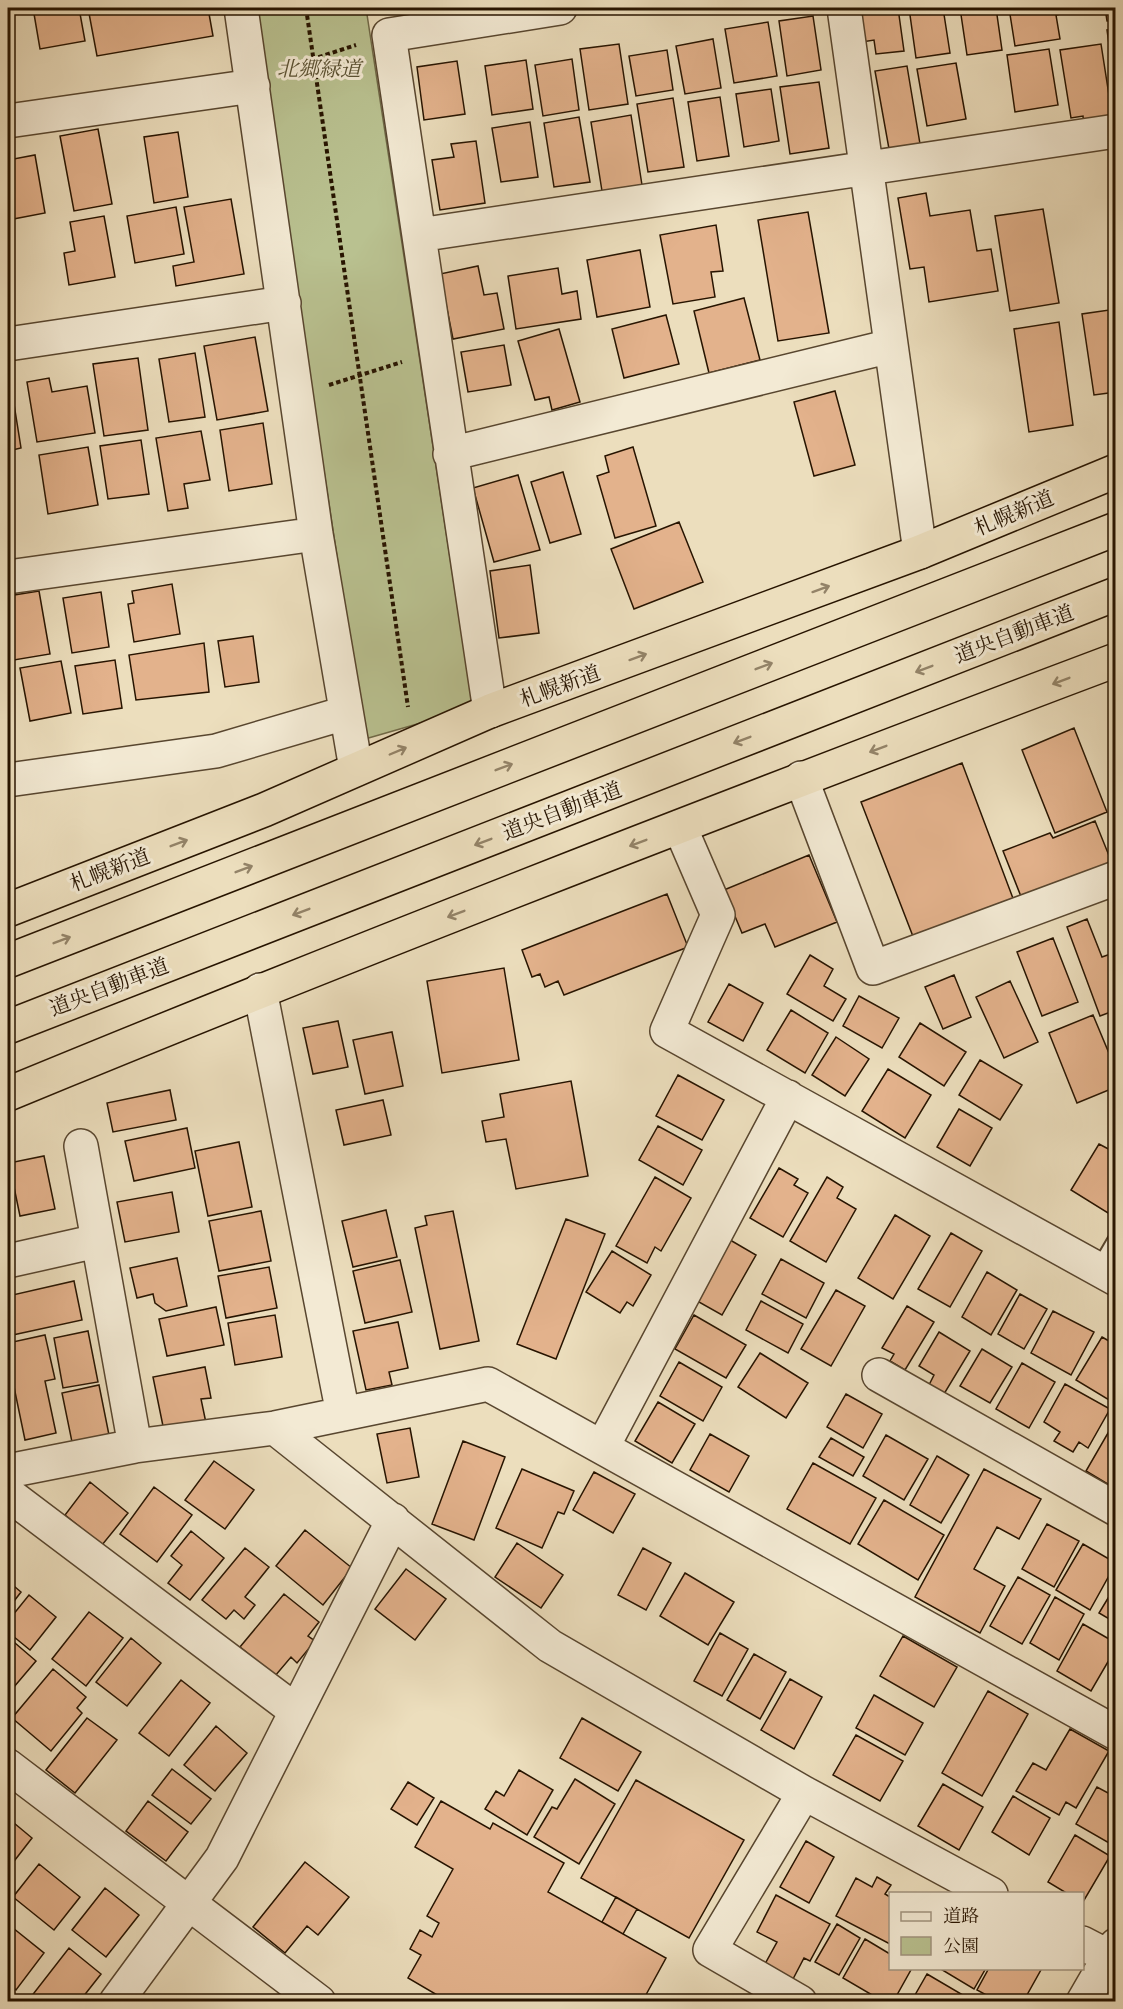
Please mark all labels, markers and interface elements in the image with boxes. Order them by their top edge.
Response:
park label: 北郷緑道 [277,53,364,84]
street label: 札幌新道 [969,482,1059,543]
one-way arrow [811,583,830,594]
street label: 道央自動車道 [949,596,1078,671]
one-way arrow [628,650,647,661]
street label: 札幌新道 [515,657,605,714]
one-way arrow [754,660,772,671]
one-way arrow [915,664,934,675]
one-way arrow [1052,676,1071,687]
one-way arrow [734,735,752,746]
one-way arrow [388,745,407,756]
one-way arrow [869,745,888,756]
one-way arrow [494,761,512,772]
street label: 道央自動車道 [497,773,626,848]
one-way arrow [170,837,188,848]
one-way arrow [474,837,492,848]
one-way arrow [629,839,648,850]
street label: 札幌新道 [65,840,155,899]
one-way arrow [234,862,252,873]
one-way arrow [292,908,311,919]
one-way arrow [447,909,466,920]
one-way arrow [52,933,71,944]
street label: 道央自動車道 [44,949,173,1024]
legend [889,1892,1084,1970]
text: 道路 [943,1902,979,1929]
text: 公園 [943,1932,979,1959]

